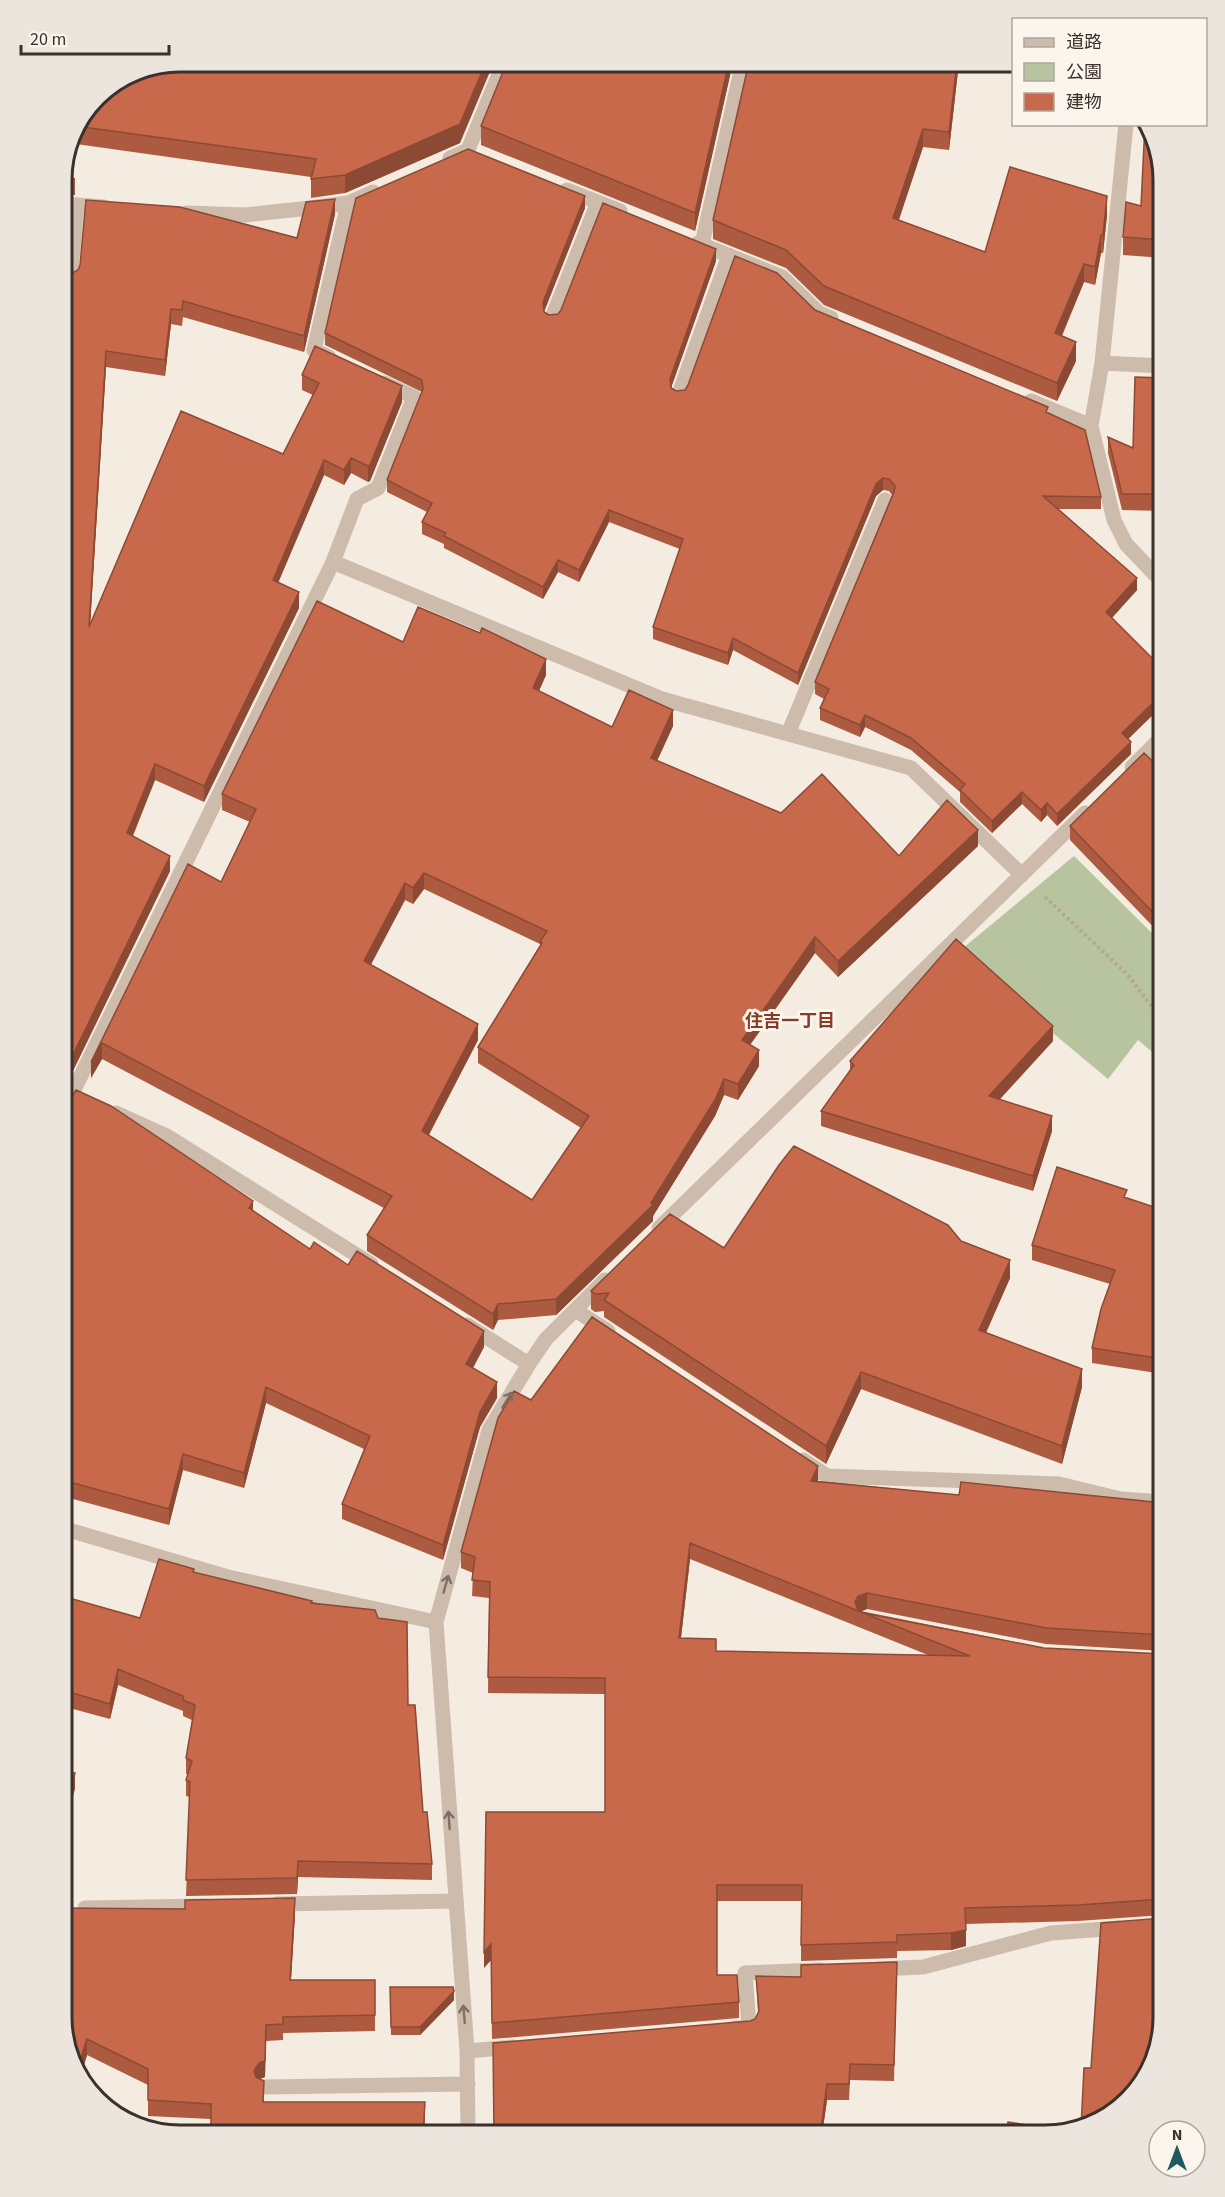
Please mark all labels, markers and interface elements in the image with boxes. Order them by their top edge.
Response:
scale bar [21,18,170,56]
legend [1012,18,1207,126]
text: 20 m [30,27,66,52]
text: 道路 [1066,30,1102,55]
text: 公園 [1066,60,1102,85]
text: 建物 [1066,90,1102,115]
district label: 住吉一丁目 [745,1009,835,1034]
one-way arrow [502,1392,514,1409]
one-way arrow [441,1575,452,1594]
one-way arrow [444,1810,455,1830]
one-way arrow [458,2005,469,2024]
north arrow [1147,2119,1207,2179]
text: N [1172,2124,1182,2146]

